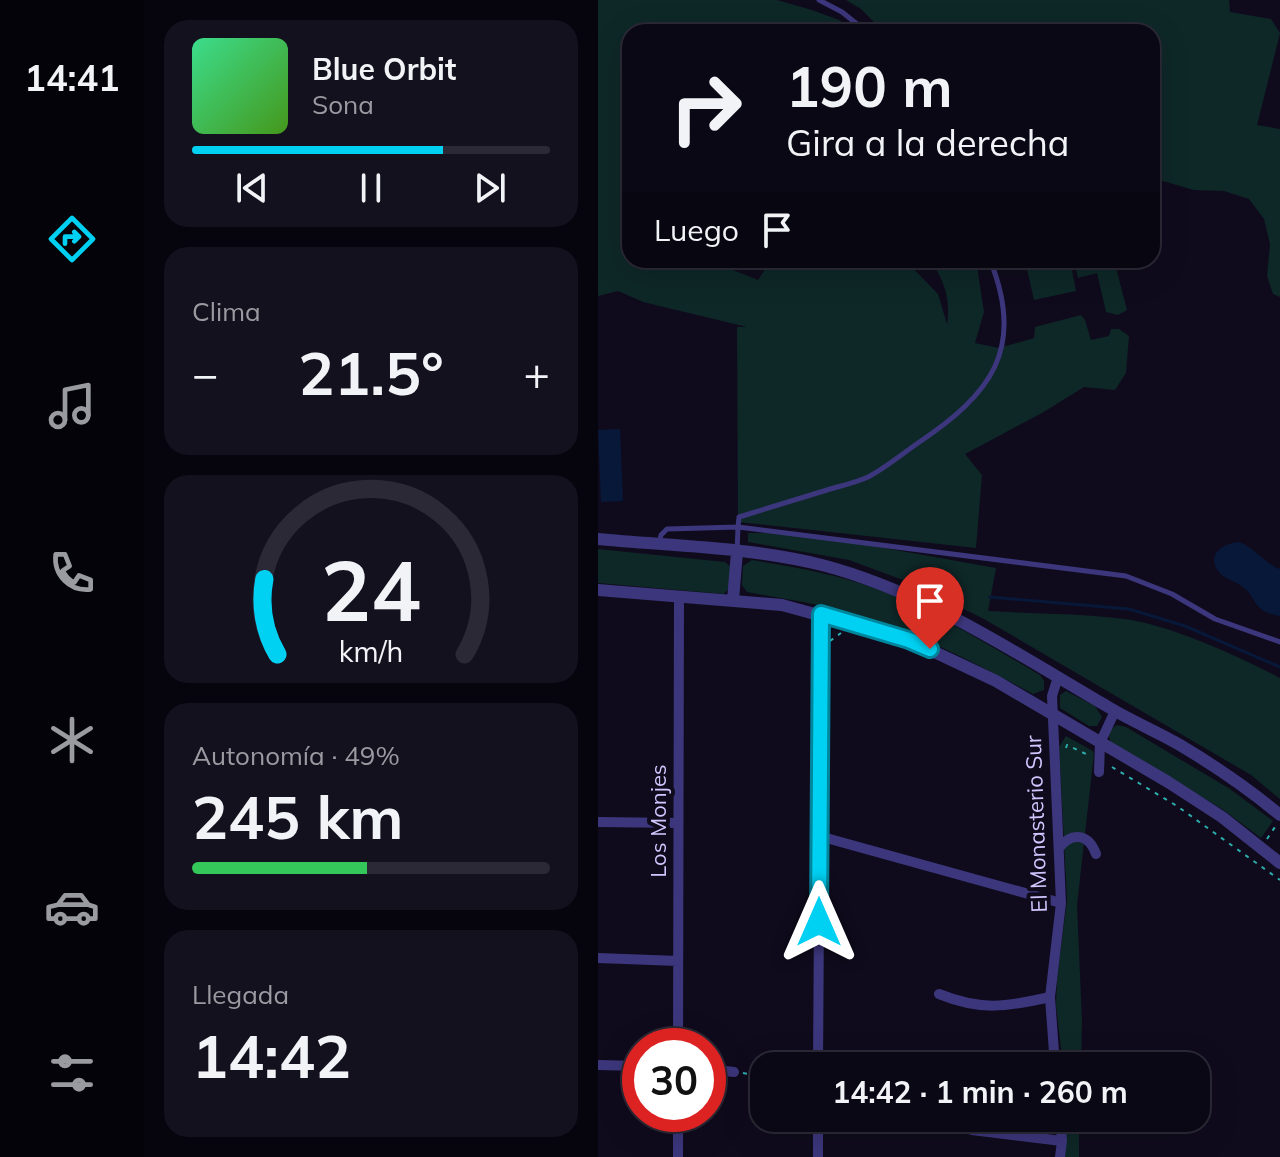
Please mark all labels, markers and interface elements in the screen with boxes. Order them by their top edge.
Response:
text: Blue Orbit [312,50,456,88]
text: 190 m [786,51,953,121]
text: 14:41 [24,55,120,100]
icon: right [654,56,758,160]
text: Sona [312,88,374,121]
text: Gira a la derecha [786,120,1069,165]
icon: previous [230,166,274,210]
icon: pause [349,166,393,210]
icon: next [468,166,512,210]
icon: arrive [755,208,799,252]
icon: directions [44,211,100,267]
text: Luego [654,211,739,249]
text: Clima [192,295,261,328]
text: 21.5° [298,335,444,410]
text: − [192,346,218,401]
text: + [524,346,550,401]
icon: music [44,378,100,434]
text: 24 [321,536,421,641]
icon: phone [44,545,100,601]
pin [896,567,964,649]
icon: arrive [908,579,952,623]
text: km/h [339,633,403,669]
icon: climate [44,712,100,768]
street label: El Monasterio Sur [1019,735,1053,913]
text: Autonomía · 49% [192,739,400,772]
street label: Los Monjes [644,764,672,878]
text: 245 km [192,779,404,854]
icon: car [44,879,100,935]
position arrow [777,880,861,964]
text: Llegada [192,978,289,1011]
text: 14:42 [192,1018,351,1093]
speed limit sign: 30 [622,1028,726,1132]
icon: filters [44,1045,100,1101]
text: 14:42 · 1 min · 260 m [832,1073,1128,1111]

